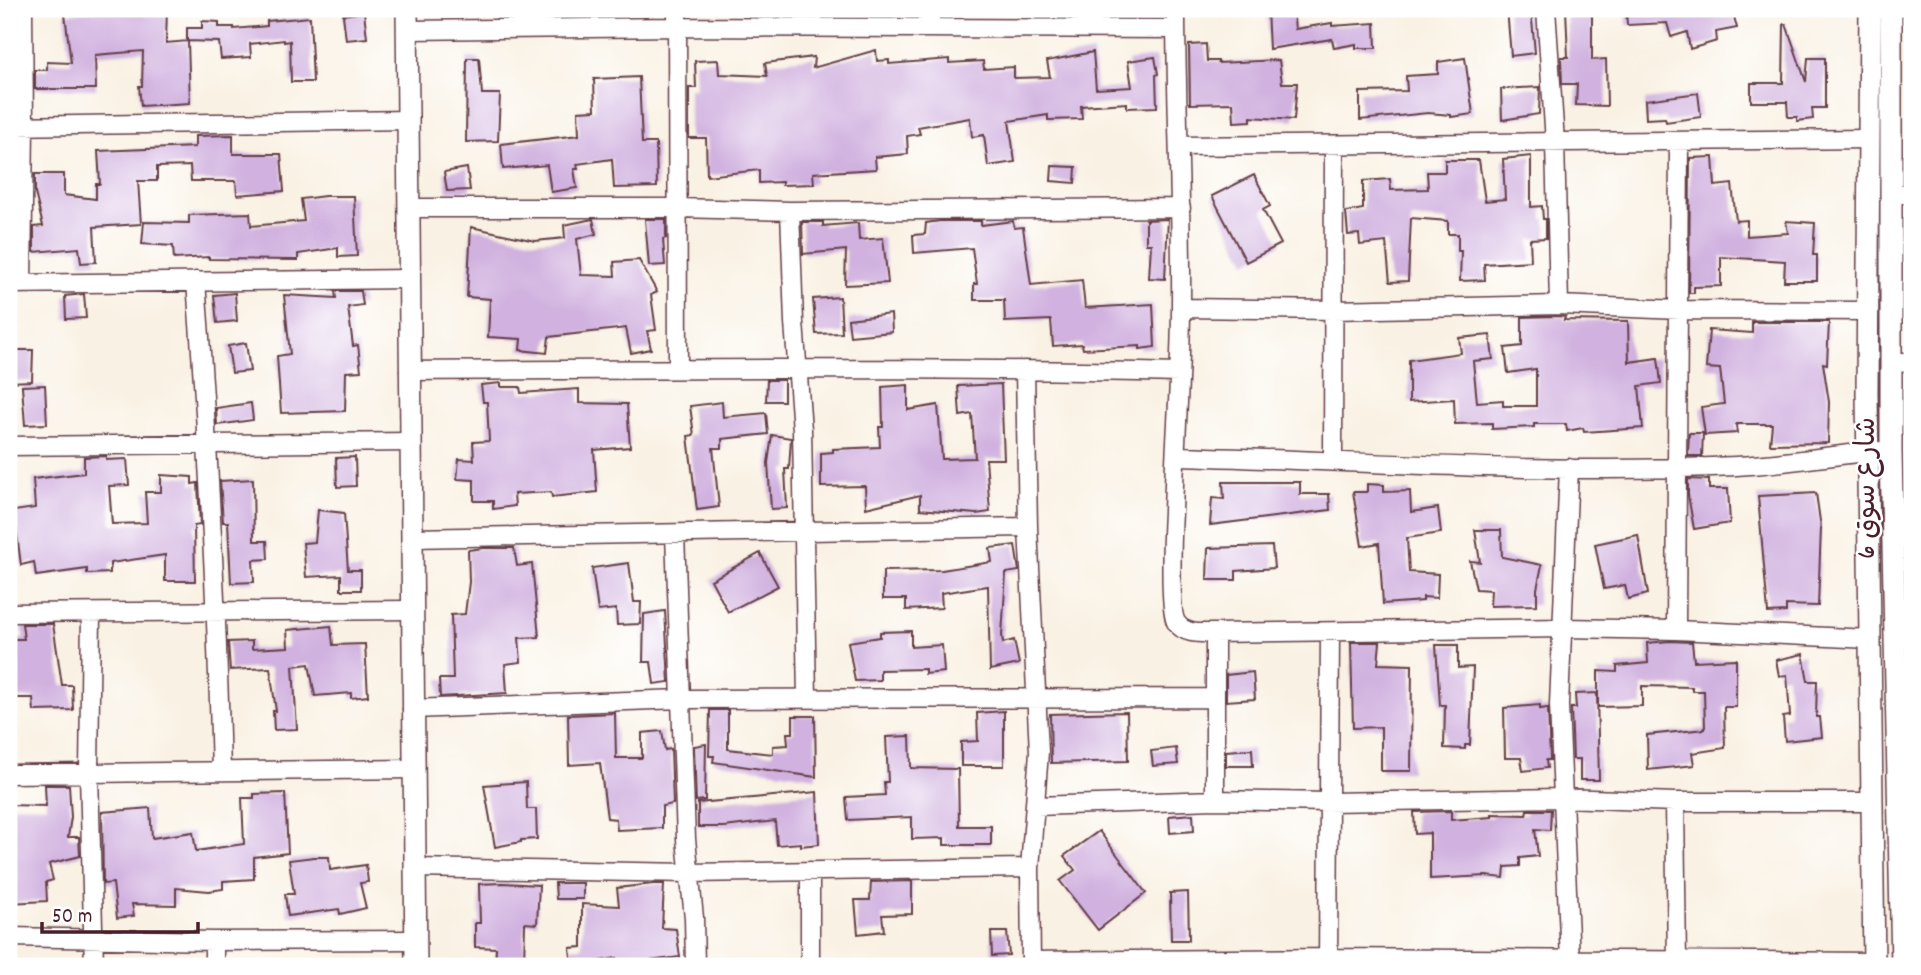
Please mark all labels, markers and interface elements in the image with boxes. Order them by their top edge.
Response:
street label: شارع سوق 6 [1849,417,1889,559]
scale bar [42,891,198,935]
text: 50 m [52,903,92,933]

